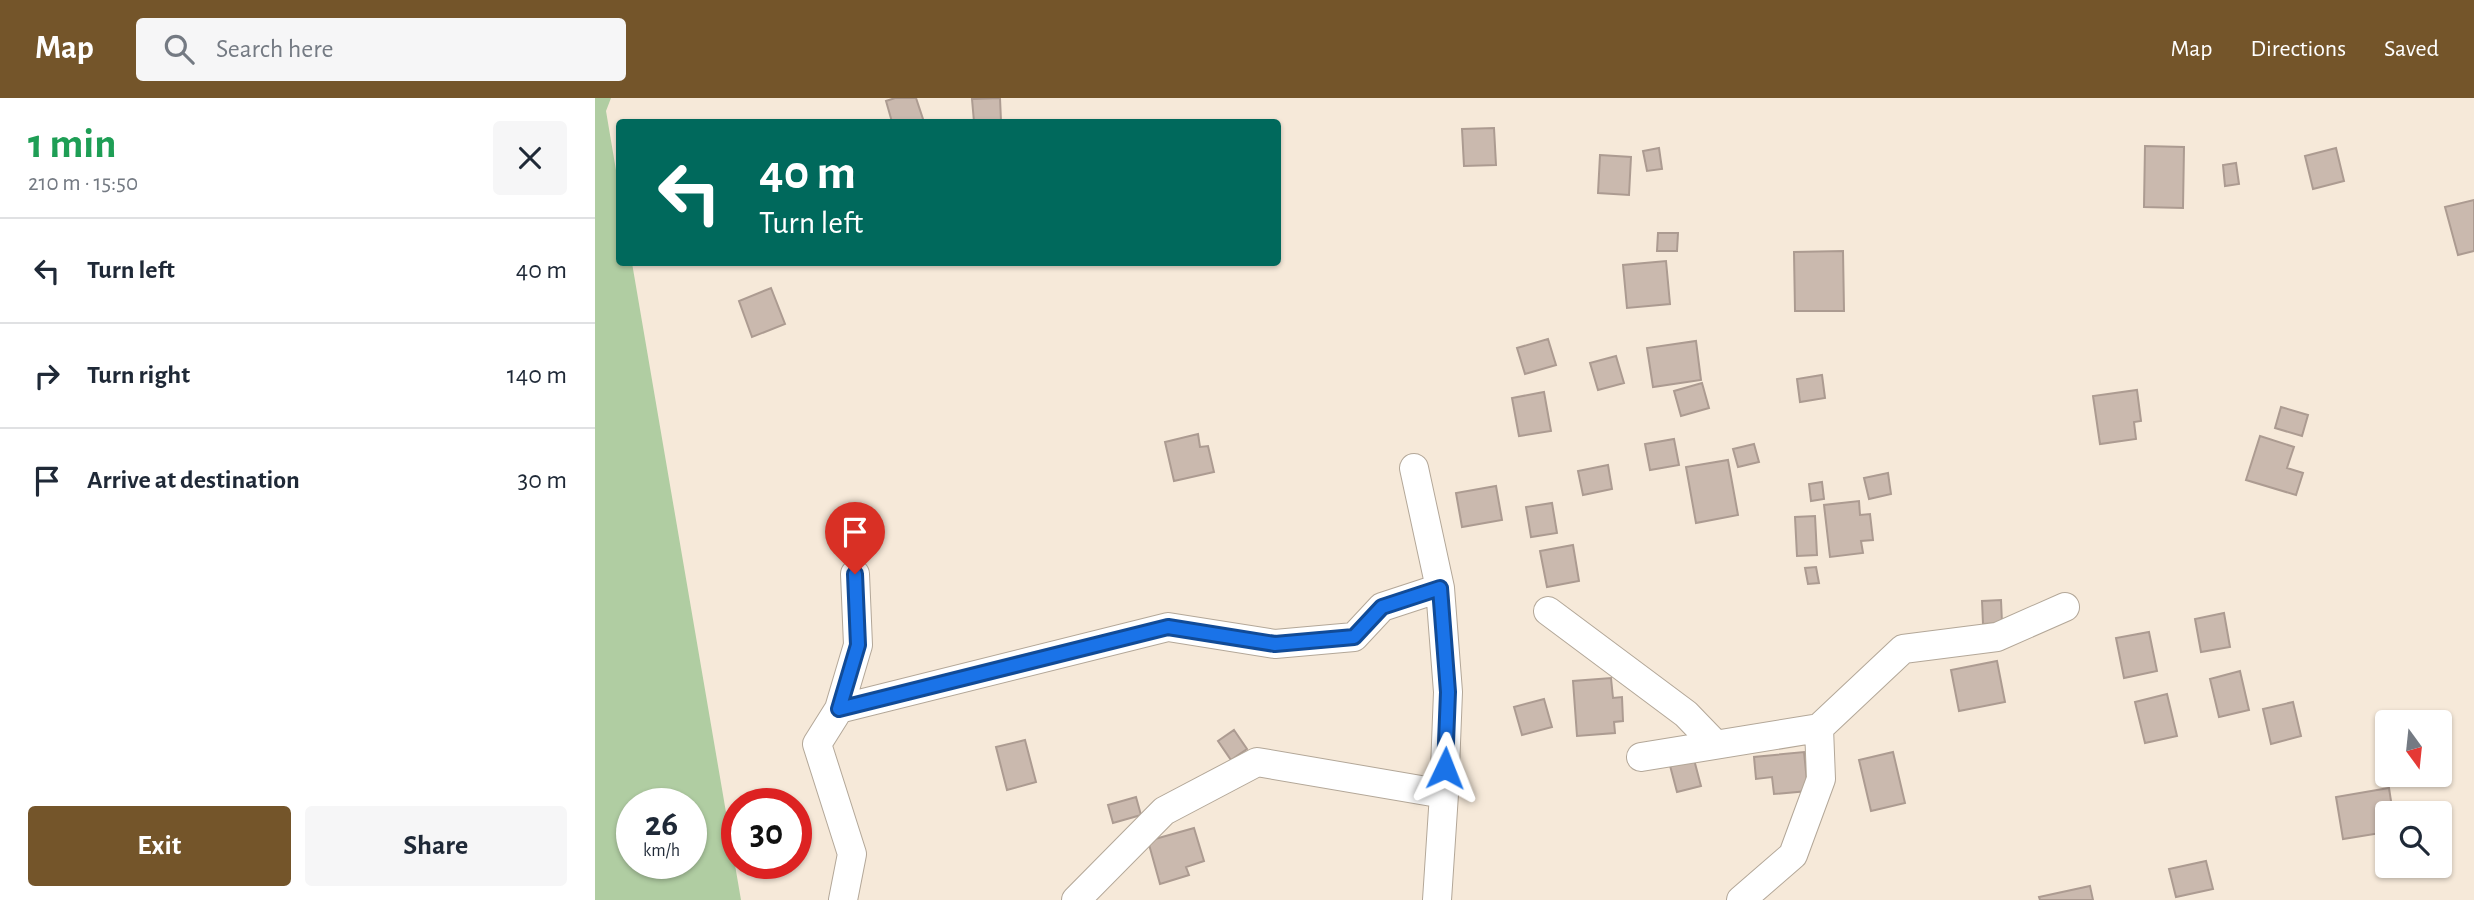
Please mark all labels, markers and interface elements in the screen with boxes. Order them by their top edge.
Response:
search box [136,18,626,81]
icon: search [160,30,198,68]
text: Map [35,32,94,65]
text: Search here [216,36,334,62]
text: Map [2170,37,2212,61]
text: Directions [2250,37,2346,61]
text: Saved [2384,37,2439,61]
button: close [493,121,567,195]
text: 1 min [28,123,117,165]
icon: left [644,147,735,238]
text: 40 m [759,149,856,198]
text: 210 m · 15:50 [28,172,138,195]
text: Turn left [759,207,863,239]
icon: left [28,252,66,290]
text: Turn left [87,257,175,283]
text: 40 m [516,257,567,283]
icon: right [28,357,66,395]
text: Turn right [87,362,190,388]
text: 140 m [507,362,567,388]
icon: arrive [28,462,66,500]
text: Arrive at destination [87,467,300,493]
text: 30 m [517,467,567,493]
pin [825,502,885,574]
icon: arrive [836,513,874,551]
north arrow [2375,710,2452,788]
map controls [2375,710,2452,878]
position arrow [1408,731,1482,805]
speed limit sign: 30 [721,788,812,879]
button: search [2375,801,2452,878]
button: Exit [28,806,291,886]
button: Share [305,806,567,886]
text: 26 [645,807,678,842]
text: km/h [643,842,680,860]

